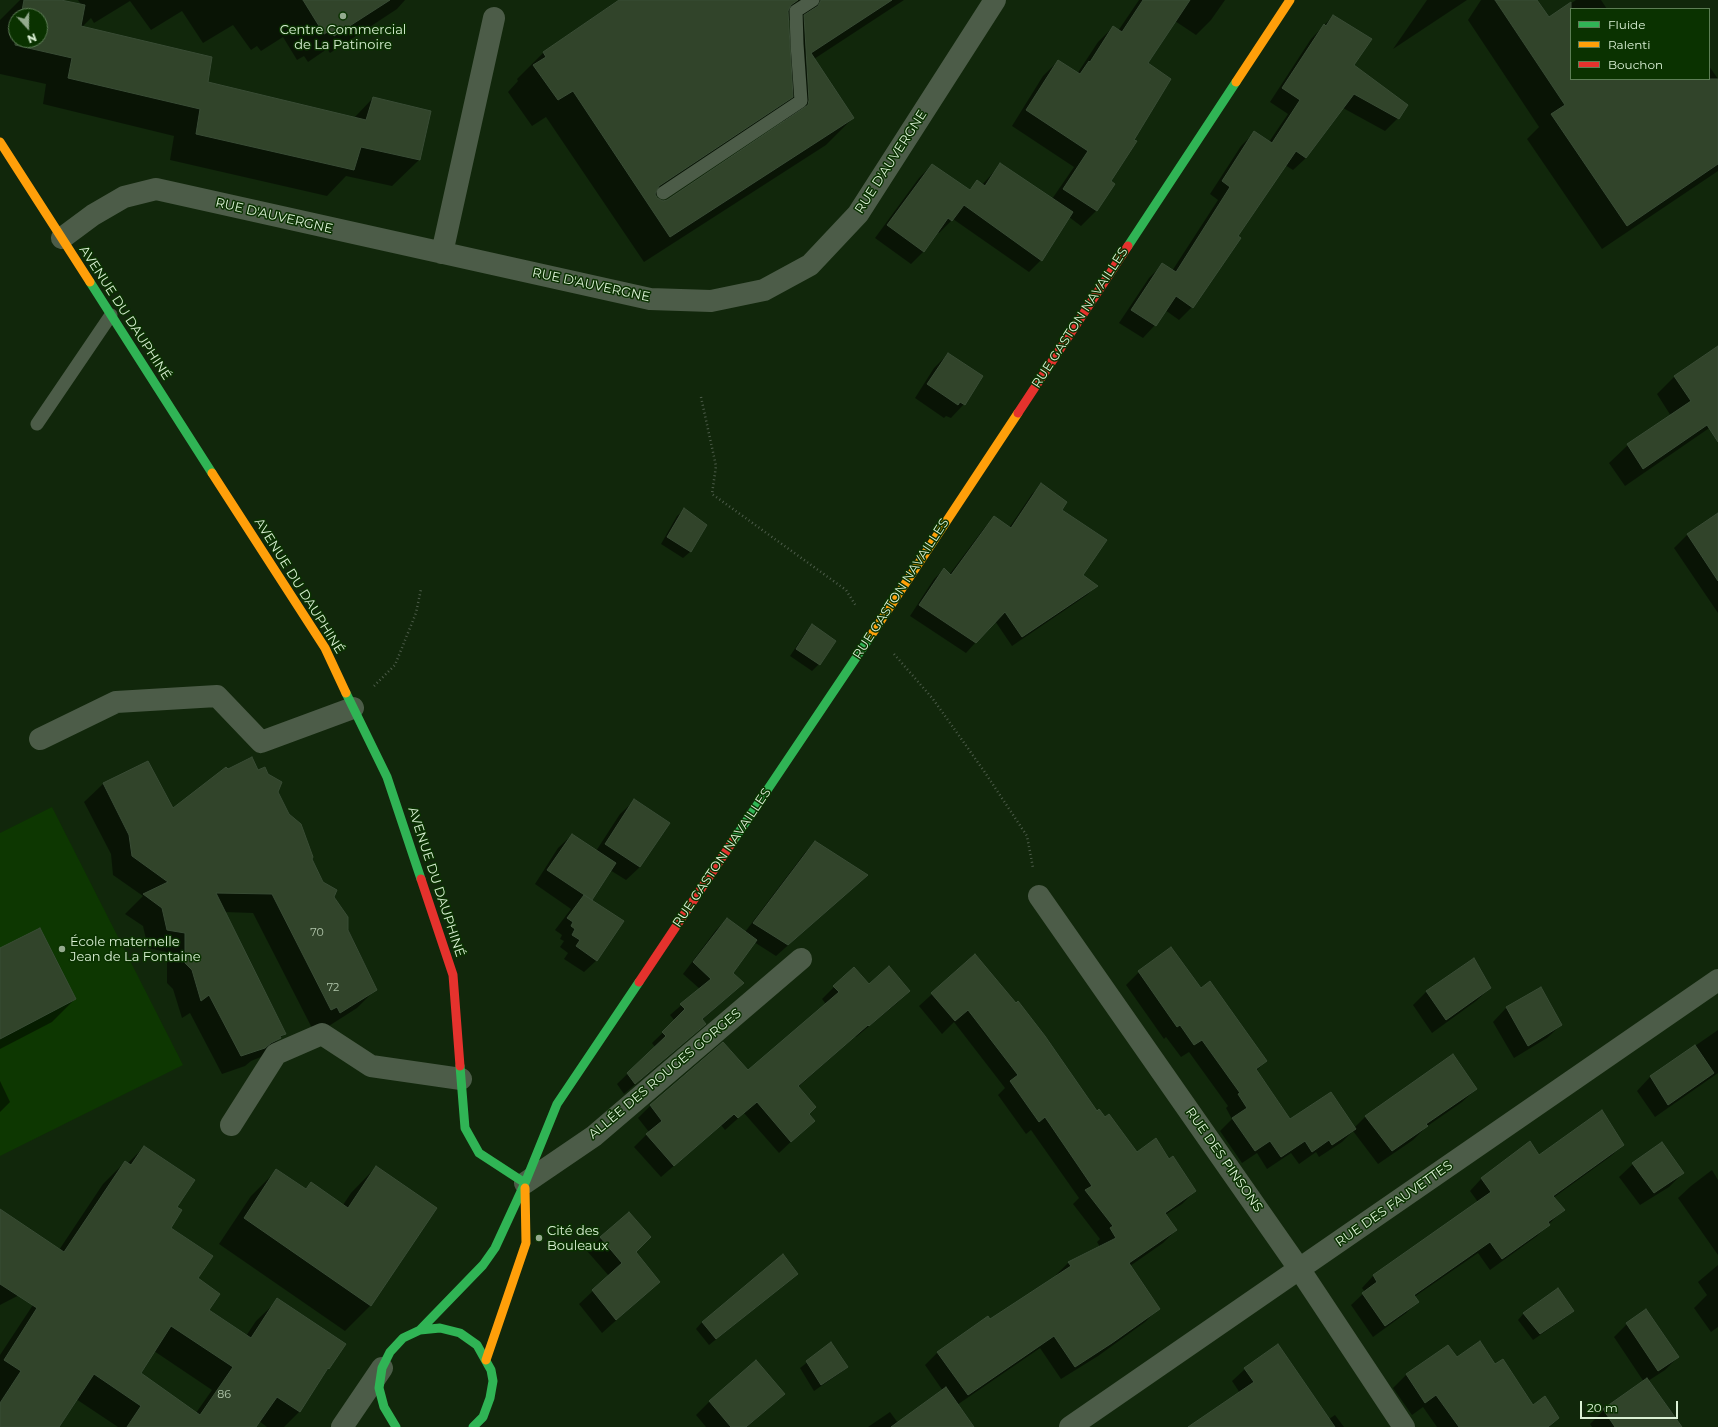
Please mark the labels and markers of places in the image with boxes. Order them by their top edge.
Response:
marker: Centre Commercial de La Patinoire [338,11,348,21]
place label: Centre Commercial de La Patinoire [280,22,406,53]
place label: École maternelle Jean de La Fontaine [70,934,201,965]
marker: École maternelle Jean de La Fontaine [57,944,67,954]
place label: Cité des Bouleaux [547,1223,608,1254]
marker: Cité des Bouleaux [534,1233,544,1243]

